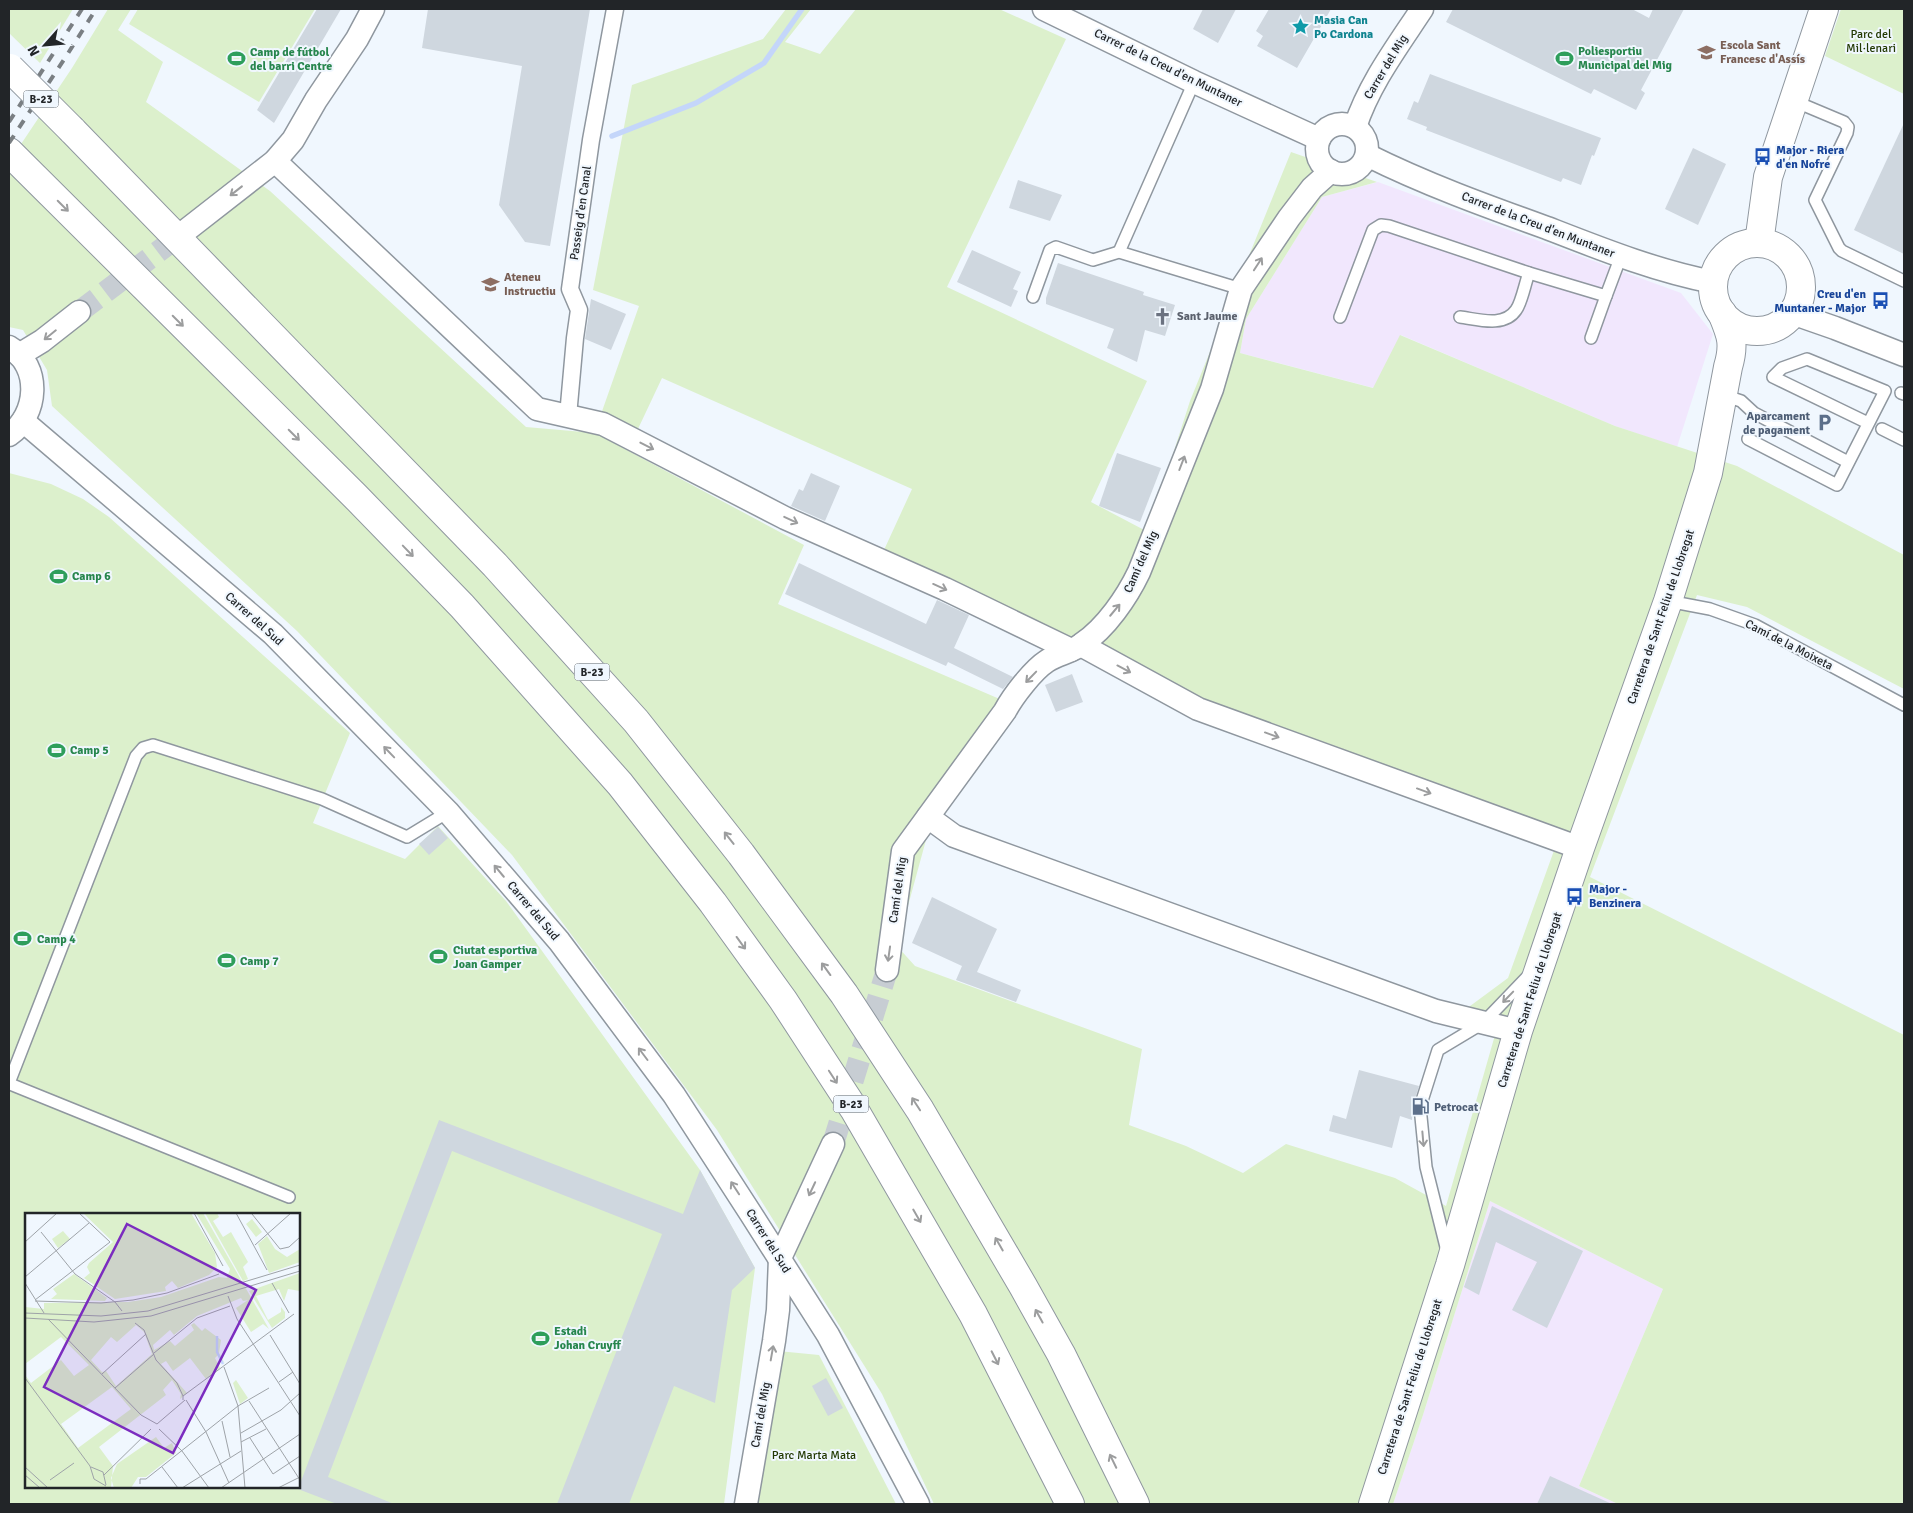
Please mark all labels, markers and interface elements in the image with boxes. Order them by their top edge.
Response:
place label: Masia Can Po Cardona [1314,13,1373,42]
place icon: Masia Can Po Cardona [1290,17,1310,37]
north arrow [20,20,70,70]
street label: Carrer de la Creu d'en Muntaner [1091,26,1245,111]
park label: Parc del Mil·lenari [1846,27,1896,56]
street label: Carrer del Mig [1361,32,1411,102]
place label: Escola Sant Francesc d'Assís [1720,38,1806,67]
text: N [24,42,44,59]
school or university icon: Escola Sant Francesc d'Assís [1696,42,1716,62]
place label: Poliesportiu Municipal del Mig [1578,44,1673,73]
place label: Camp de fútbol del barri Centre [250,45,332,74]
sports icon: Poliesportiu Municipal del Mig [1554,48,1574,68]
sports icon: Camp de fútbol del barri Centre [226,49,246,69]
road number: B-23 [23,90,58,108]
place label: Major - Riera d'en Nofre [1776,143,1844,172]
bus stop icon: Major - Riera d'en Nofre [1752,147,1772,167]
street label: Passeig d'en Canal [567,165,595,261]
one-way arrow [230,185,243,196]
street label: Carrer de la Creu d'en Muntaner [1459,189,1617,261]
one-way arrow [57,200,69,213]
one-way arrow [1254,257,1264,271]
place label: Ateneu Instructiu [504,270,556,299]
school or university icon: Ateneu Instructiu [480,274,500,294]
place label: Creu d'en Muntaner - Major [1774,287,1866,316]
bus stop icon: Creu d'en Muntaner - Major [1870,291,1890,311]
church icon: Sant Jaume [1153,306,1173,326]
place label: Sant Jaume [1177,309,1237,324]
one-way arrow [172,315,184,327]
one-way arrow [44,329,57,340]
place label: Aparcament de pagament [1743,409,1810,438]
parking icon: Aparcament de pagament [1814,413,1834,433]
one-way arrow [288,429,300,441]
one-way arrow [639,441,654,451]
one-way arrow [1178,456,1187,472]
one-way arrow [783,516,798,526]
street label: Carretera de Sant Feliu de Llobregat [1624,528,1698,706]
street label: Camí del Mig [1121,529,1161,595]
one-way arrow [402,544,414,557]
sports icon: Camp 6 [48,566,68,586]
place label: Camp 6 [72,569,111,584]
one-way arrow [932,583,947,592]
street label: Carrer del Sud [222,589,286,649]
one-way arrow [1109,604,1120,617]
street label: Camí de la Moixeta [1743,616,1835,674]
road number: B-23 [574,664,610,680]
one-way arrow [1116,664,1131,674]
one-way arrow [1025,670,1037,683]
one-way arrow [1263,731,1279,740]
sports icon: Camp 5 [46,740,66,760]
place label: Camp 5 [70,743,109,758]
one-way arrow [383,745,395,758]
one-way arrow [1416,787,1432,796]
one-way arrow [724,832,735,845]
street label: Camí del Mig [886,856,910,924]
one-way arrow [494,865,505,878]
street label: Carrer del Sud [504,878,562,944]
place label: Major - Benzinera [1589,882,1641,911]
bus stop icon: Major - Benzinera [1565,886,1585,906]
street label: Carretera de Sant Feliu de Llobregat [1494,910,1566,1090]
sports icon: Camp 4 [13,929,33,949]
place label: Camp 4 [37,932,76,947]
one-way arrow [736,936,746,950]
place label: Ciutat esportiva Joan Gamper [453,943,537,972]
one-way arrow [884,945,894,961]
sports icon: Ciutat esportiva Joan Gamper [429,947,449,967]
sports icon: Camp 7 [216,951,236,971]
place label: Camp 7 [240,954,279,969]
one-way arrow [820,963,831,976]
one-way arrow [1502,991,1514,1003]
one-way arrow [638,1047,648,1061]
one-way arrow [828,1069,838,1083]
road number: B-23 [834,1096,868,1112]
one-way arrow [911,1097,921,1111]
fuel station icon: Petrocat [1410,1097,1430,1117]
place label: Petrocat [1434,1100,1479,1115]
one-way arrow [1418,1131,1428,1147]
one-way arrow [729,1181,739,1195]
one-way arrow [807,1181,817,1196]
street label: Carrer del Sud [742,1206,794,1276]
one-way arrow [912,1208,922,1223]
inset map [25,1213,300,1488]
one-way arrow [993,1238,1003,1252]
street label: Carretera de Sant Feliu de Llobregat [1374,1297,1446,1477]
one-way arrow [1034,1309,1044,1323]
place label: Estadi Johan Cruyff [554,1324,622,1353]
sports icon: Estadi Johan Cruyff [530,1328,550,1348]
one-way arrow [767,1345,777,1361]
one-way arrow [991,1350,1000,1365]
street label: Camí del Mig [748,1381,774,1449]
park label: Parc Marta Mata [772,1448,856,1463]
one-way arrow [1108,1453,1118,1468]

